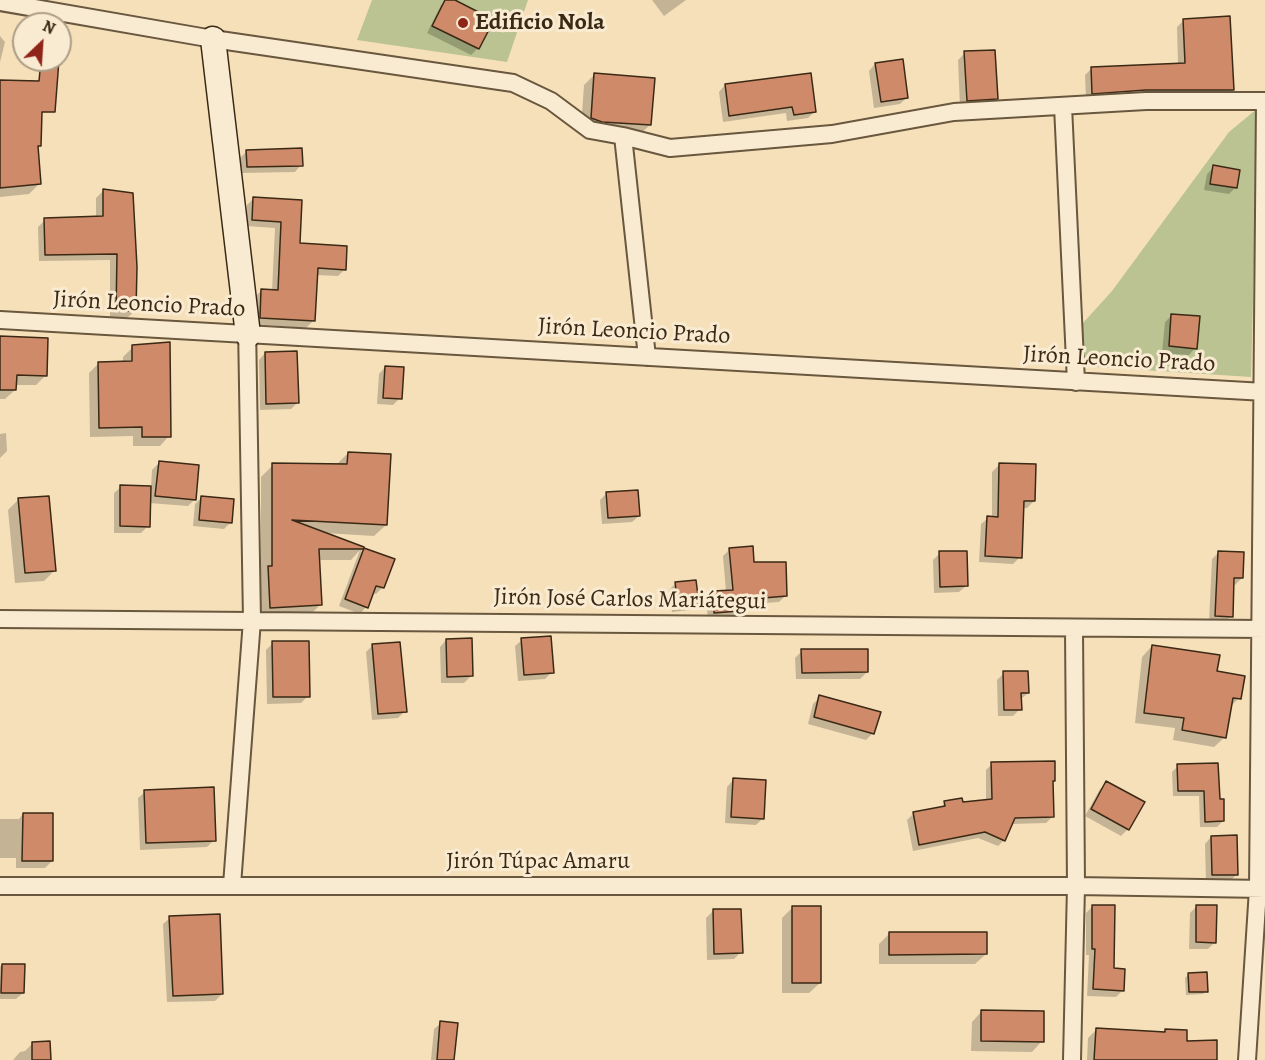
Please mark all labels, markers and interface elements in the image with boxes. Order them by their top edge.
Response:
place label: Edificio Nola [475,9,605,37]
north arrow [12,12,72,72]
text: N [39,15,59,40]
marker: Edificio Nola [456,16,470,30]
street label: Jirón Leoncio Prado [52,286,246,324]
street label: Jirón Leoncio Prado [537,313,731,351]
street label: Jirón Leoncio Prado [1022,341,1216,379]
street label: Jirón José Carlos Mariátegui [493,583,767,617]
street label: Jirón Túpac Amaru [446,848,630,876]

